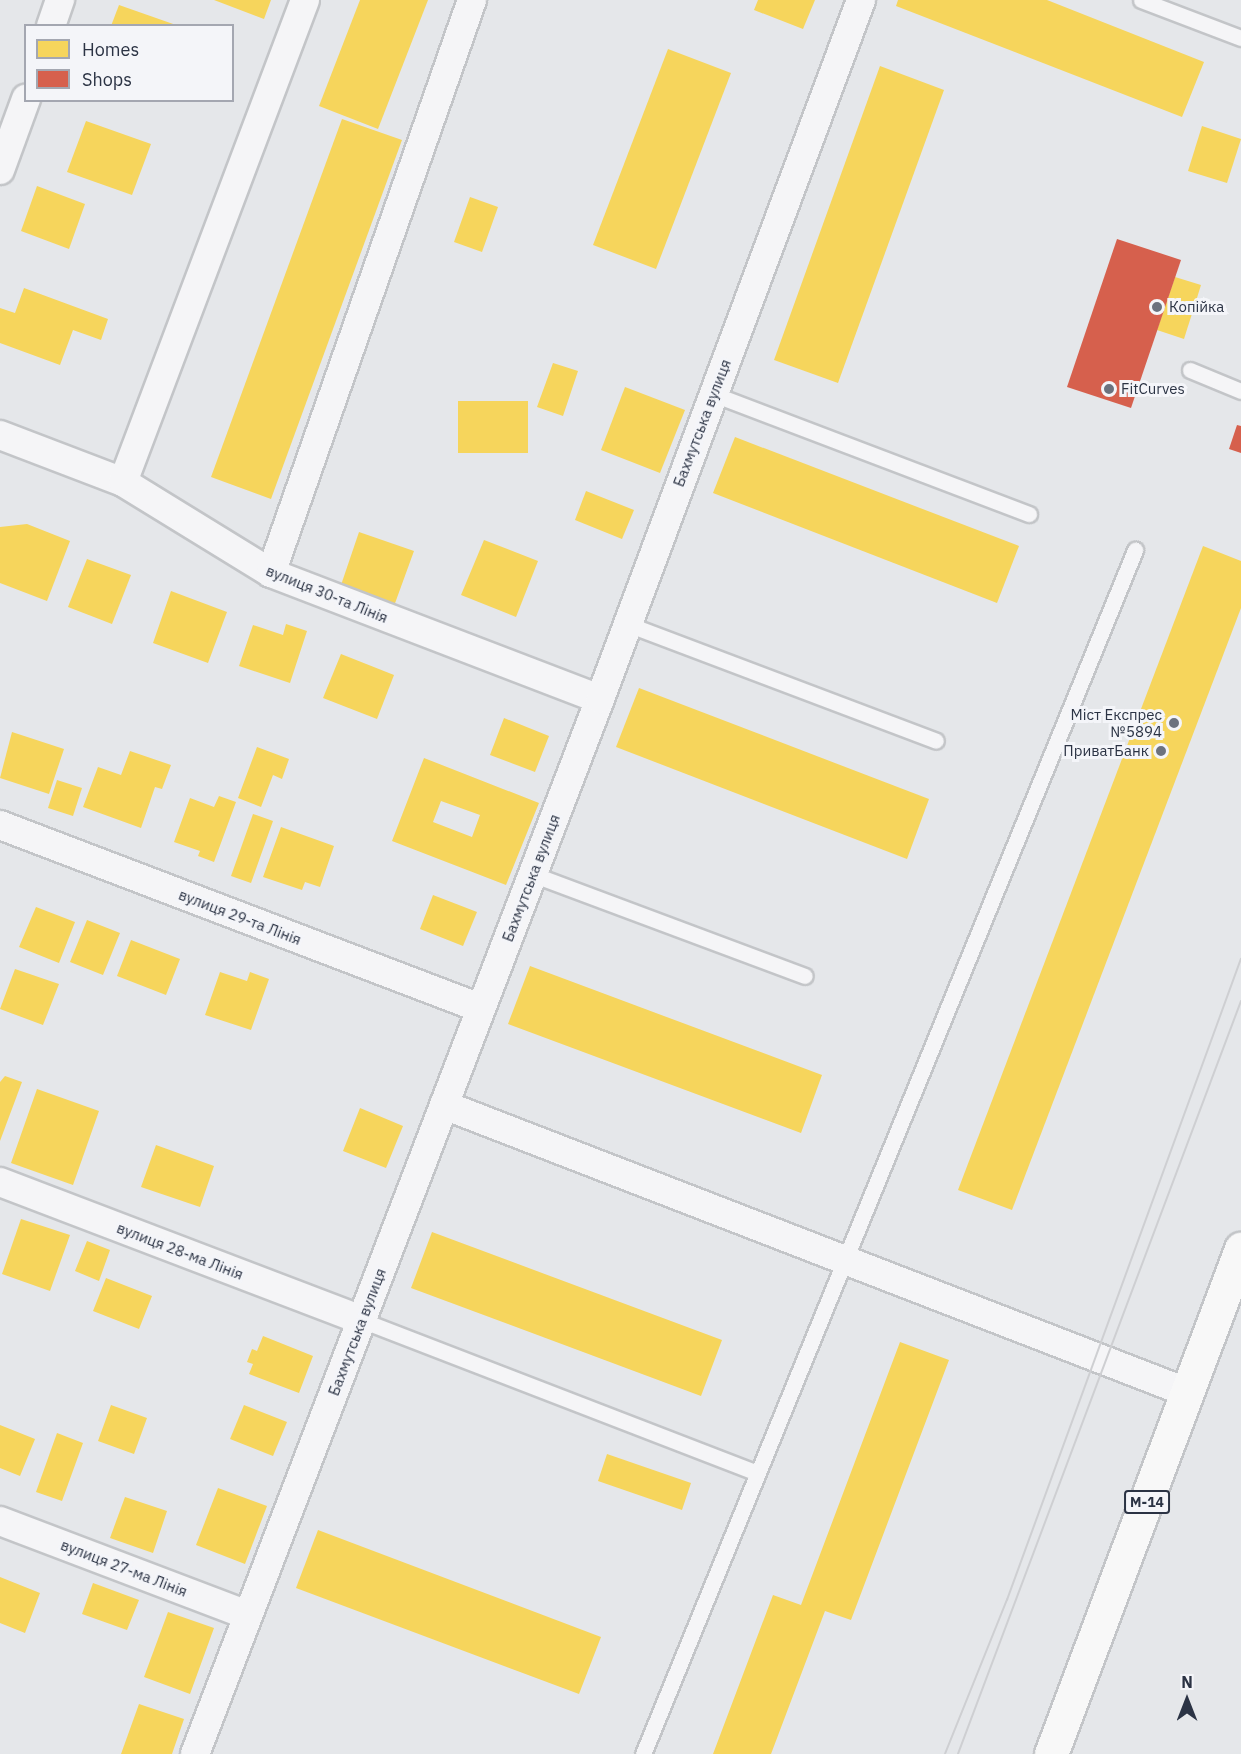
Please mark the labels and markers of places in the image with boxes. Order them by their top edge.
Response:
place label: Копійка [1169,298,1224,316]
marker: Копійка [1150,300,1164,314]
place label: FitCurves [1121,380,1185,398]
marker: FitCurves [1102,382,1116,396]
place label: Міст Експрес №5894 [1070,705,1162,740]
marker: Міст Експрес №5894 [1167,716,1181,730]
place label: ПриватБанк [1063,742,1149,760]
marker: ПриватБанк [1154,744,1168,758]

